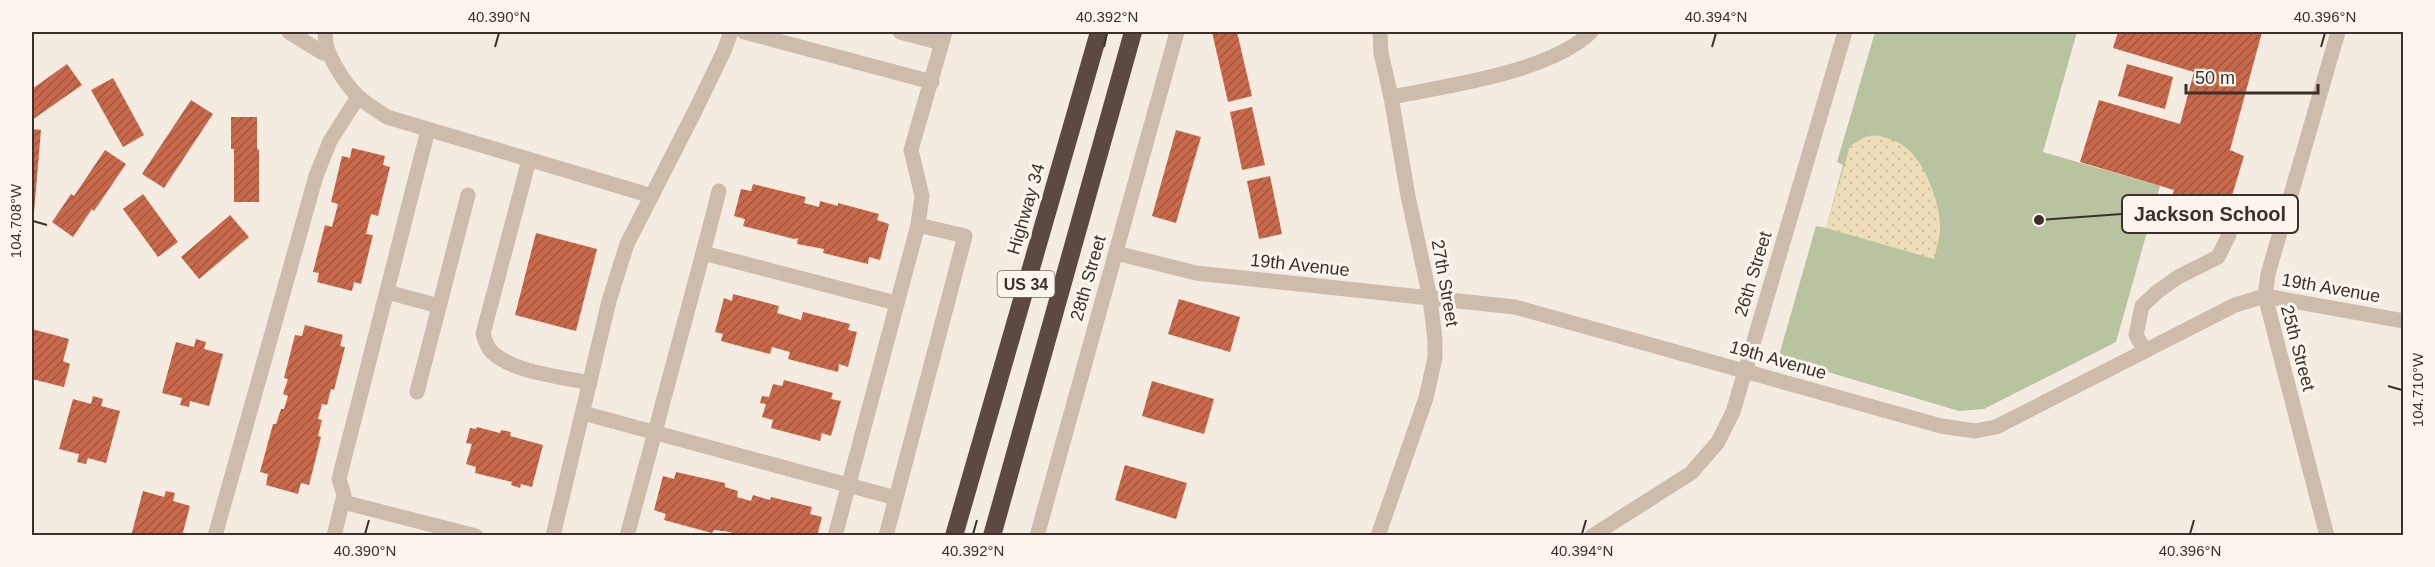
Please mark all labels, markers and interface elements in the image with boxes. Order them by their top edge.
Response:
text: 40.390°N [468,8,530,25]
text: 40.392°N [1076,8,1138,25]
text: 40.394°N [1685,8,1747,25]
text: 40.396°N [2294,8,2356,25]
scale bar [2186,57,2318,95]
text: 50 m [2195,68,2235,88]
street label: Highway 34 [1003,161,1049,257]
text: 104.708°W [7,183,24,258]
callout: Jackson School [2122,195,2298,233]
text: Jackson School [2134,203,2286,225]
street label: 26th Street [1731,229,1775,319]
street label: 28th Street [1066,233,1110,323]
street label: 27th Street [1428,238,1462,328]
street label: 19th Avenue [1249,250,1351,280]
street label: 19th Avenue [2280,269,2382,307]
road number: US 34 [998,271,1054,297]
street label: 25th Street [2277,303,2319,393]
street label: 19th Avenue [1727,337,1829,383]
text: 104.710°W [2409,352,2426,427]
text: 40.390°N [334,542,396,559]
text: 40.392°N [942,542,1004,559]
text: 40.394°N [1551,542,1613,559]
text: 40.396°N [2159,542,2221,559]

